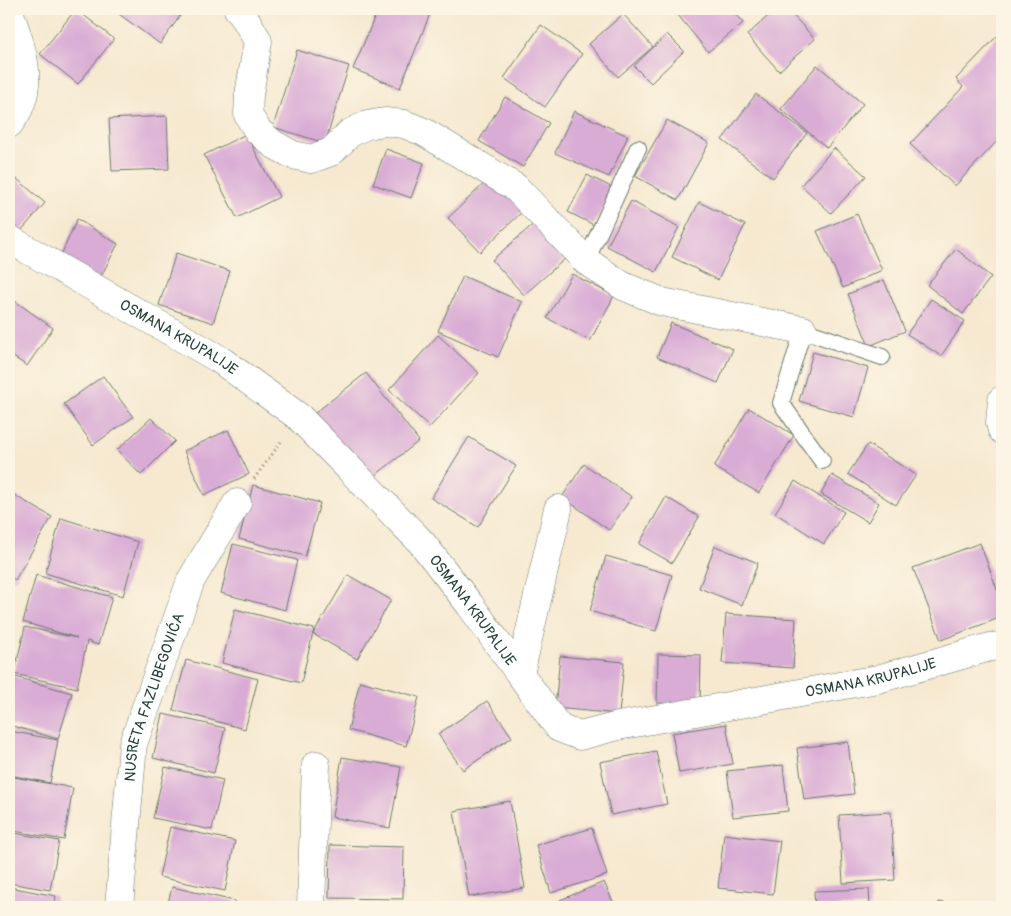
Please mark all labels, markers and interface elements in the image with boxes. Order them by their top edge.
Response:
street label: OSMANA KRUPALIJE [116,295,241,380]
street label: OSMANA KRUPALIJE [425,551,520,670]
street label: NUSRETA FAZLIBEGOVIĆA [121,610,189,782]
street label: OSMANA KRUPALIJE [804,654,939,702]

